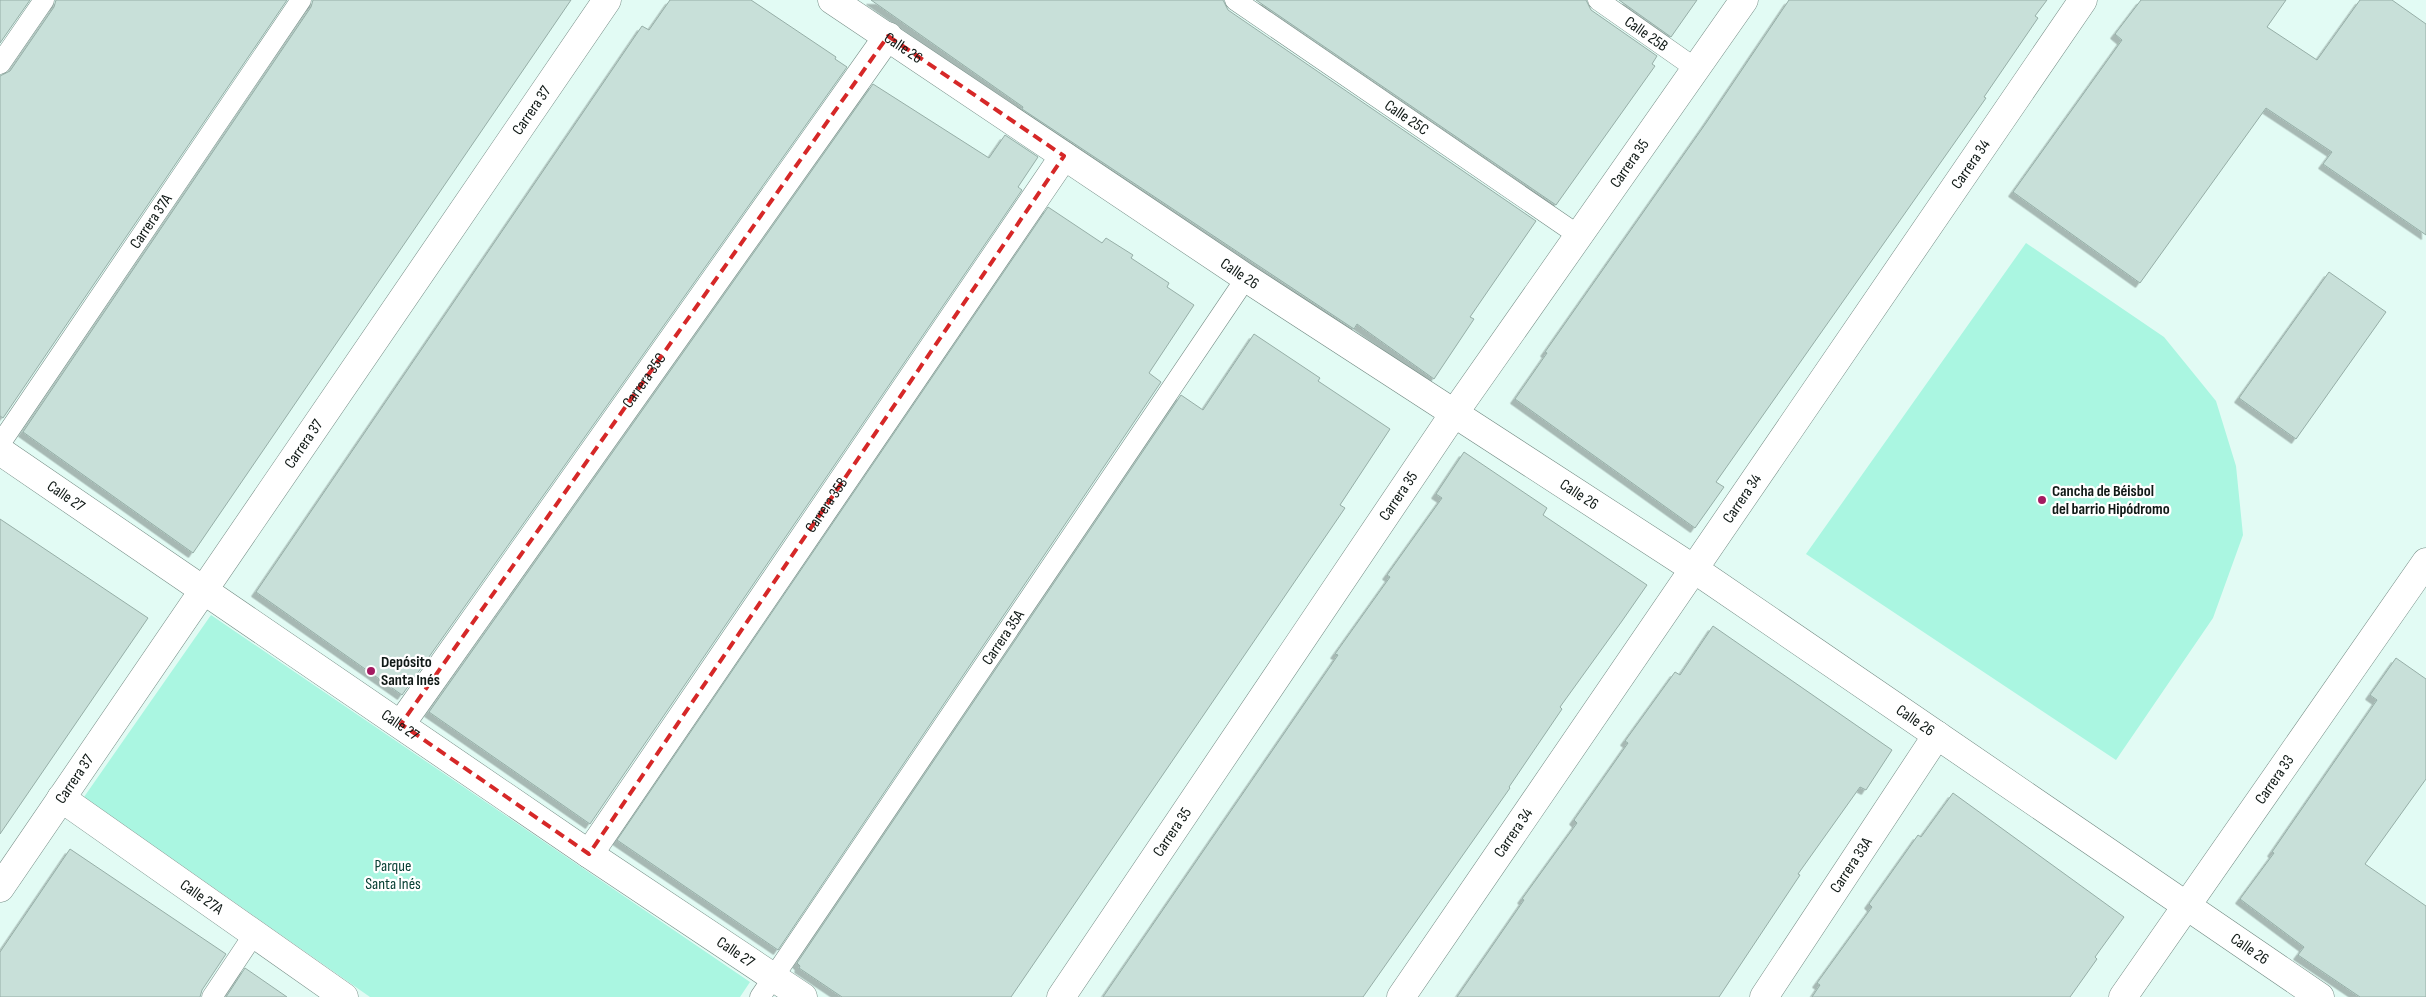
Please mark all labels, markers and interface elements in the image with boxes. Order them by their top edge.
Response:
street label: Calle 25B [1621,12,1672,56]
street label: Calle 26 [881,28,926,68]
street label: Carrera 37 [508,82,555,138]
street label: Calle 25C [1381,96,1433,139]
street label: Carrera 35 [1606,135,1653,191]
street label: Carrera 34 [1947,136,1994,192]
street label: Carrera 37A [126,190,176,252]
street label: Calle 26 [1217,254,1262,293]
street label: Carrera 35C [618,349,670,412]
street label: Carrera 37 [280,415,327,472]
street label: Carrera 35 [1375,468,1422,524]
street label: Carrera 34 [1718,470,1766,527]
street label: Carrera 35B [801,474,852,536]
street label: Calle 26 [1556,475,1602,514]
street label: Calle 27 [43,477,89,516]
place label: Cancha de Béisbol del barrio Hipódromo [2052,482,2170,519]
marker: Cancha de Béisbol del barrio Hipódromo [2036,494,2048,506]
street label: Carrera 35A [978,606,1028,668]
place label: Depósito Santa Inés [381,653,440,690]
marker: Depósito Santa Inés [365,665,377,677]
street label: Calle 26 [1893,701,1938,740]
street label: Calle 27 [378,705,423,745]
street label: Carrera 37 [51,750,98,807]
street label: Carrera 33 [2251,751,2298,808]
street label: Carrera 35 [1149,804,1195,860]
street label: Carrera 34 [1490,804,1537,861]
street label: Carrera 33A [1826,834,1876,896]
park label: Parque Santa Inés [365,857,421,894]
street label: Calle 27A [177,875,227,919]
street label: Calle 26 [2227,929,2272,969]
street label: Calle 27 [713,932,759,972]

